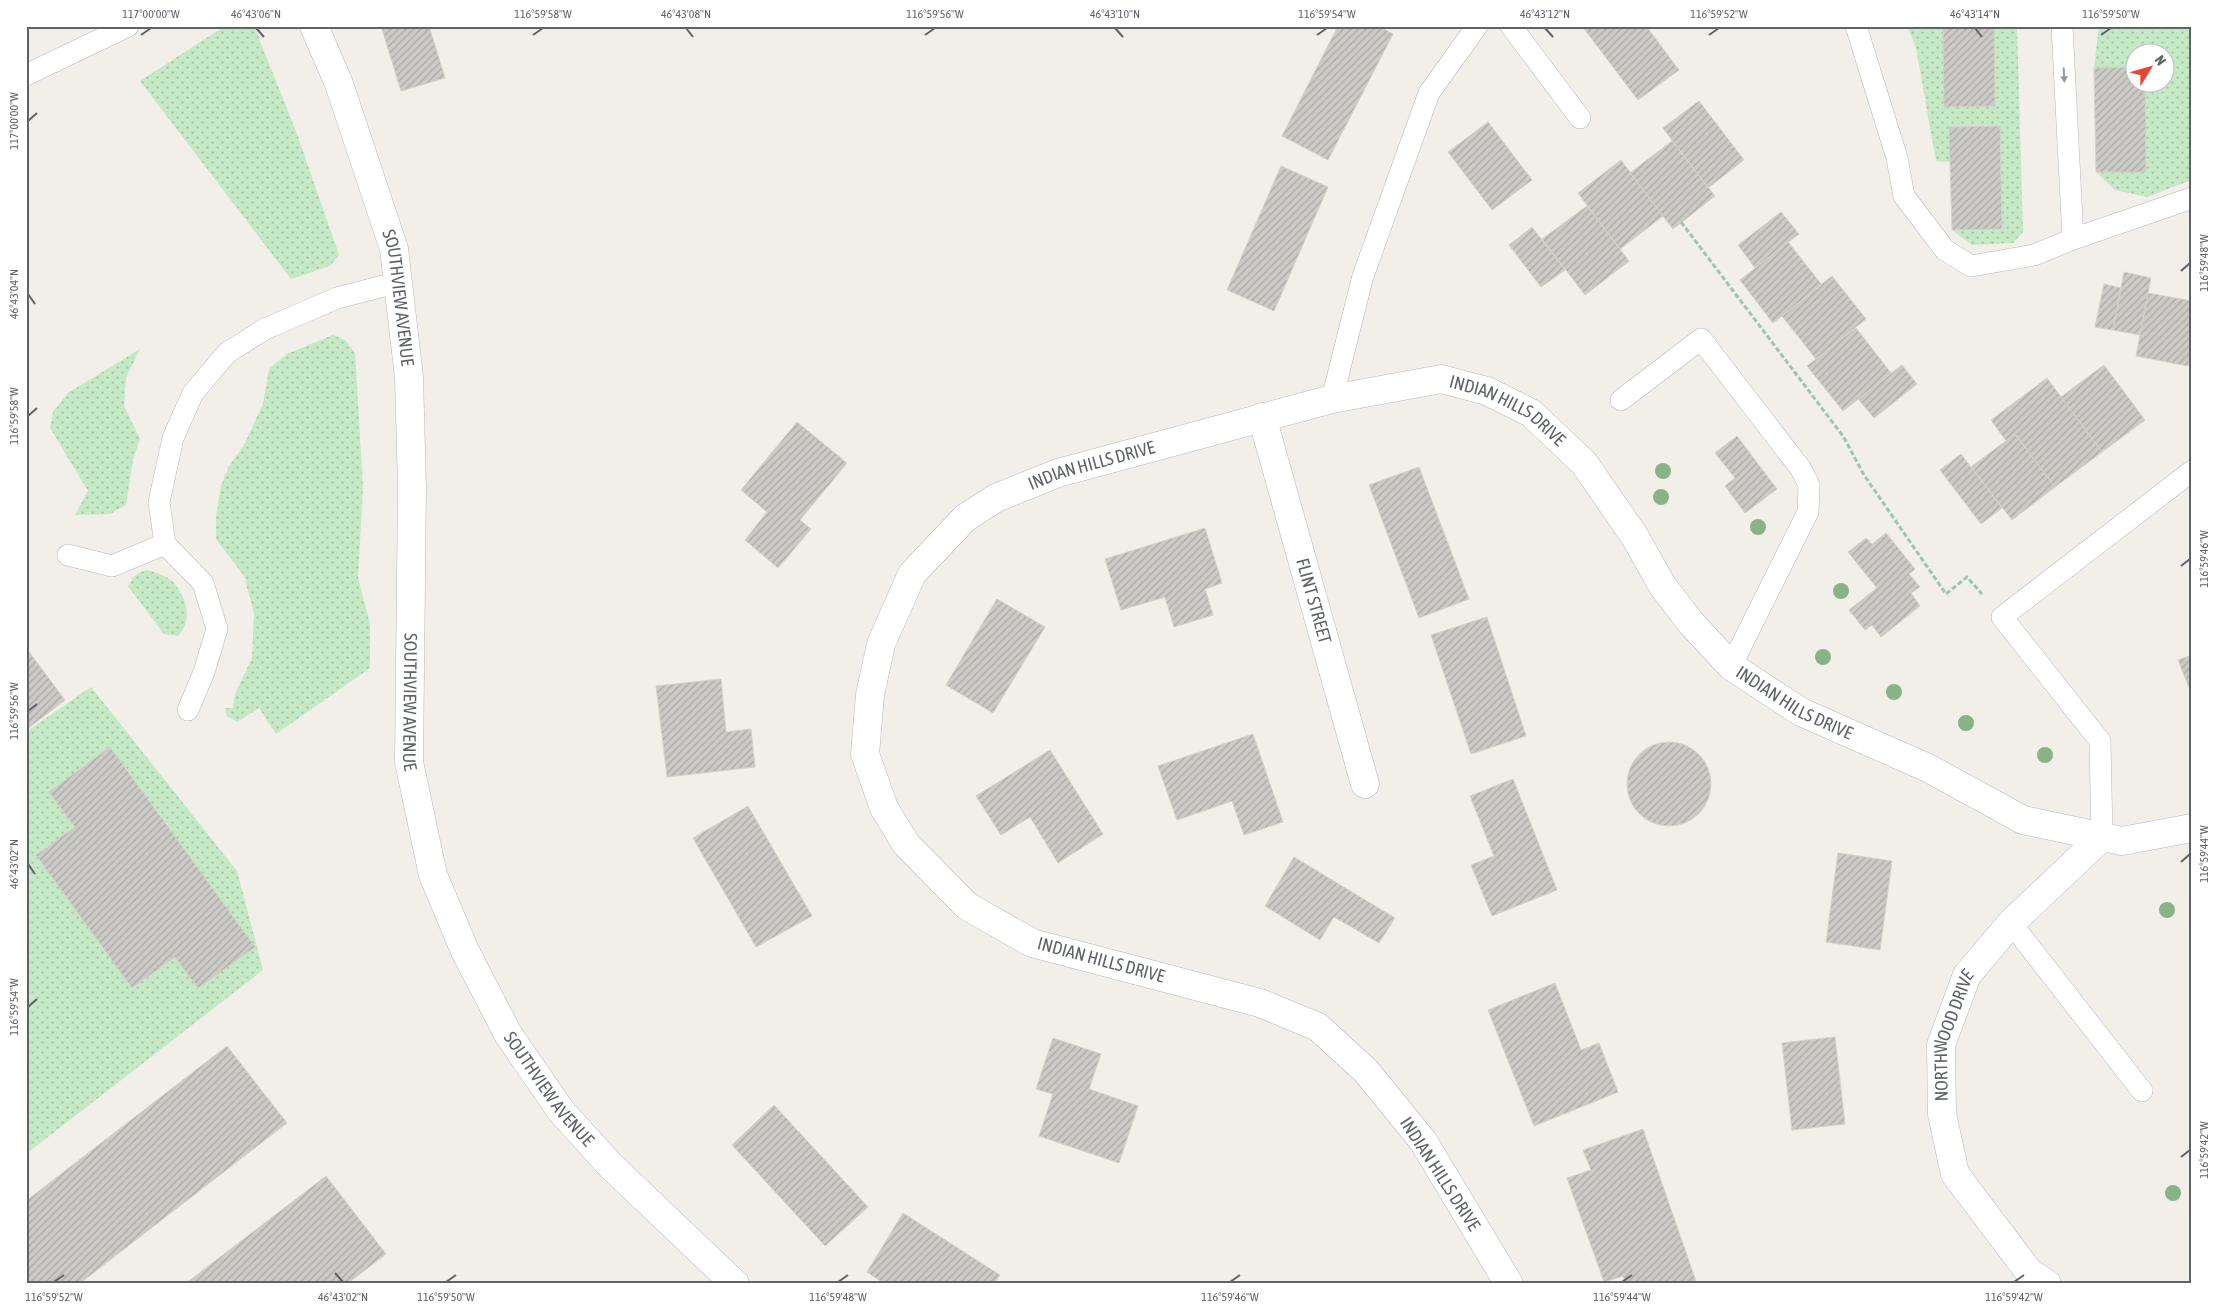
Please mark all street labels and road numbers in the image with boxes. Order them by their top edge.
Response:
street label: SOUTHVIEW AVENUE [378,227,419,367]
street label: INDIAN HILLS DRIVE [1447,371,1570,450]
street label: INDIAN HILLS DRIVE [1025,436,1157,494]
street label: FLINT STREET [1292,556,1336,646]
street label: SOUTHVIEW AVENUE [399,633,422,773]
street label: INDIAN HILLS DRIVE [1732,661,1856,744]
street label: INDIAN HILLS DRIVE [1035,932,1167,987]
street label: NORTHWOOD DRIVE [1930,965,1977,1102]
street label: SOUTHVIEW AVENUE [500,1028,599,1150]
street label: INDIAN HILLS DRIVE [1396,1113,1485,1235]

